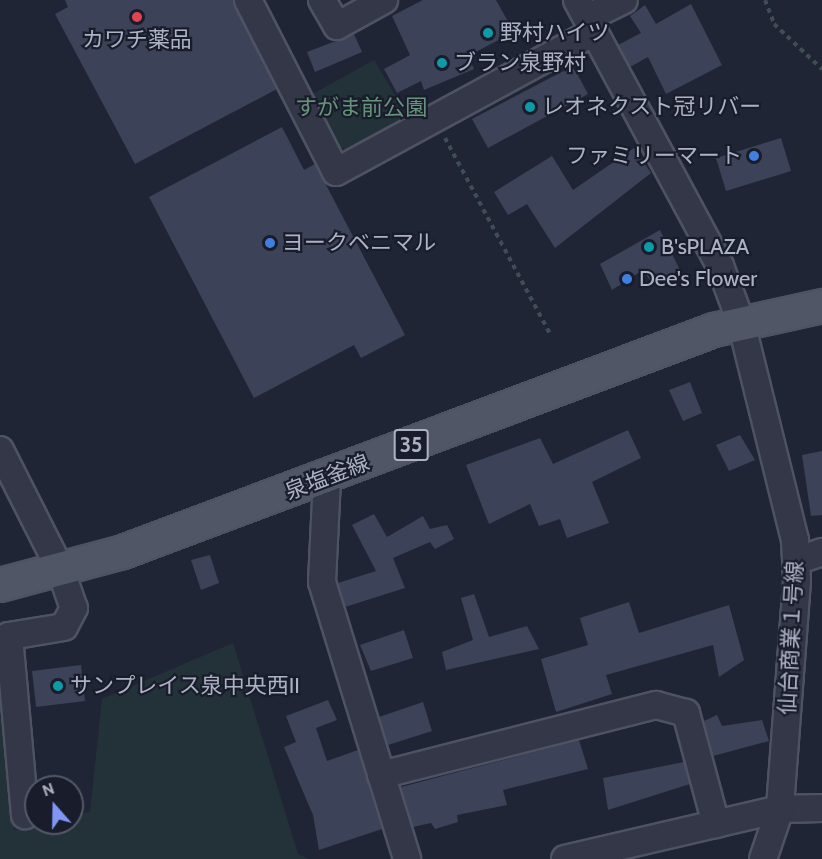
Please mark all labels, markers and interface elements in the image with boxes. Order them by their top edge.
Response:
marker: カワチ薬品 [130,10,144,24]
place label: 野村ハイツ [500,20,610,46]
marker: 野村ハイツ [481,26,495,40]
place label: カワチ薬品 [82,27,192,53]
place label: ブラン泉野村 [454,50,586,76]
marker: ブラン泉野村 [435,56,449,70]
place label: レオネクスト冠リバー [542,94,762,120]
park label: すがま前公園 [295,95,427,121]
marker: レオネクスト冠リバー [523,100,537,114]
place label: ファミリーマート [566,143,742,169]
marker: ファミリーマート [747,149,761,163]
place label: ヨークベニマル [282,230,436,256]
place label: B'sPLAZA [661,234,749,260]
marker: ヨークベニマル [263,236,277,250]
marker: B'sPLAZA [642,240,656,254]
place label: Dee's Flower [639,266,757,292]
marker: Dee's Flower [620,272,634,286]
road number: 35 [393,427,429,463]
street label: 泉塩釜線 [281,449,373,505]
street label: 仙台商業１号線 [774,560,808,716]
place label: サンプレイス泉中央西II [70,673,301,699]
marker: サンプレイス泉中央西II [51,679,65,693]
north arrow [24,775,84,835]
text: N [40,779,57,800]

